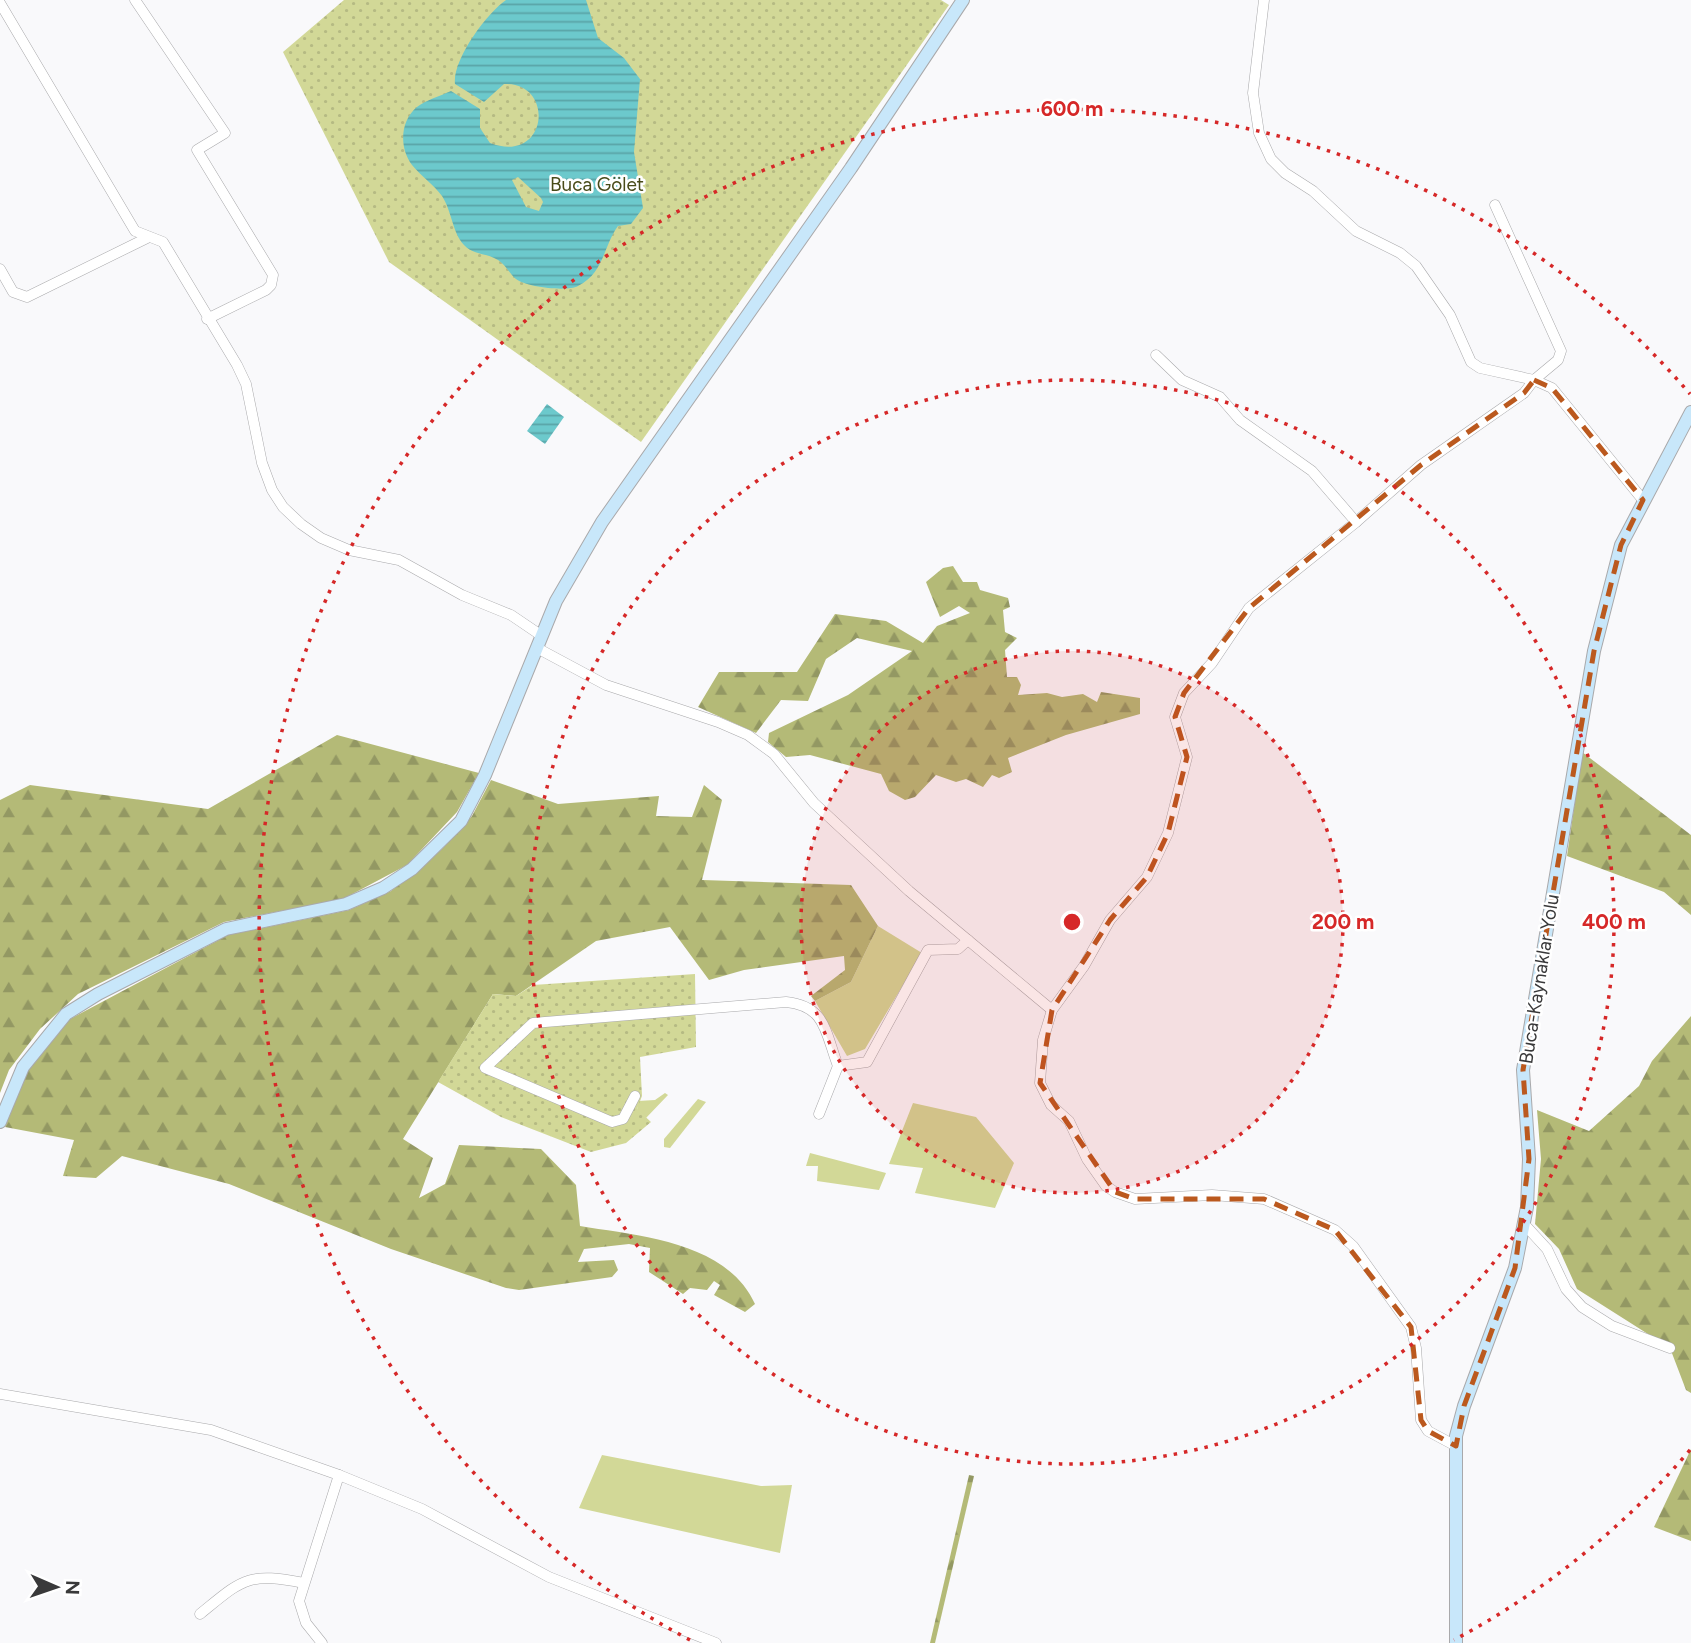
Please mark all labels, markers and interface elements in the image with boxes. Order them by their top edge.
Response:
text: 600 m [1041,96,1103,121]
park label: Buca Gölet [550,173,644,196]
street label: Buca-Kaynaklar Yolu [1514,892,1564,1066]
text: 200 m [1312,909,1374,934]
text: 400 m [1582,909,1646,934]
centre of rings [1060,910,1084,934]
north arrow [21,1552,91,1622]
text: N [61,1580,84,1595]

